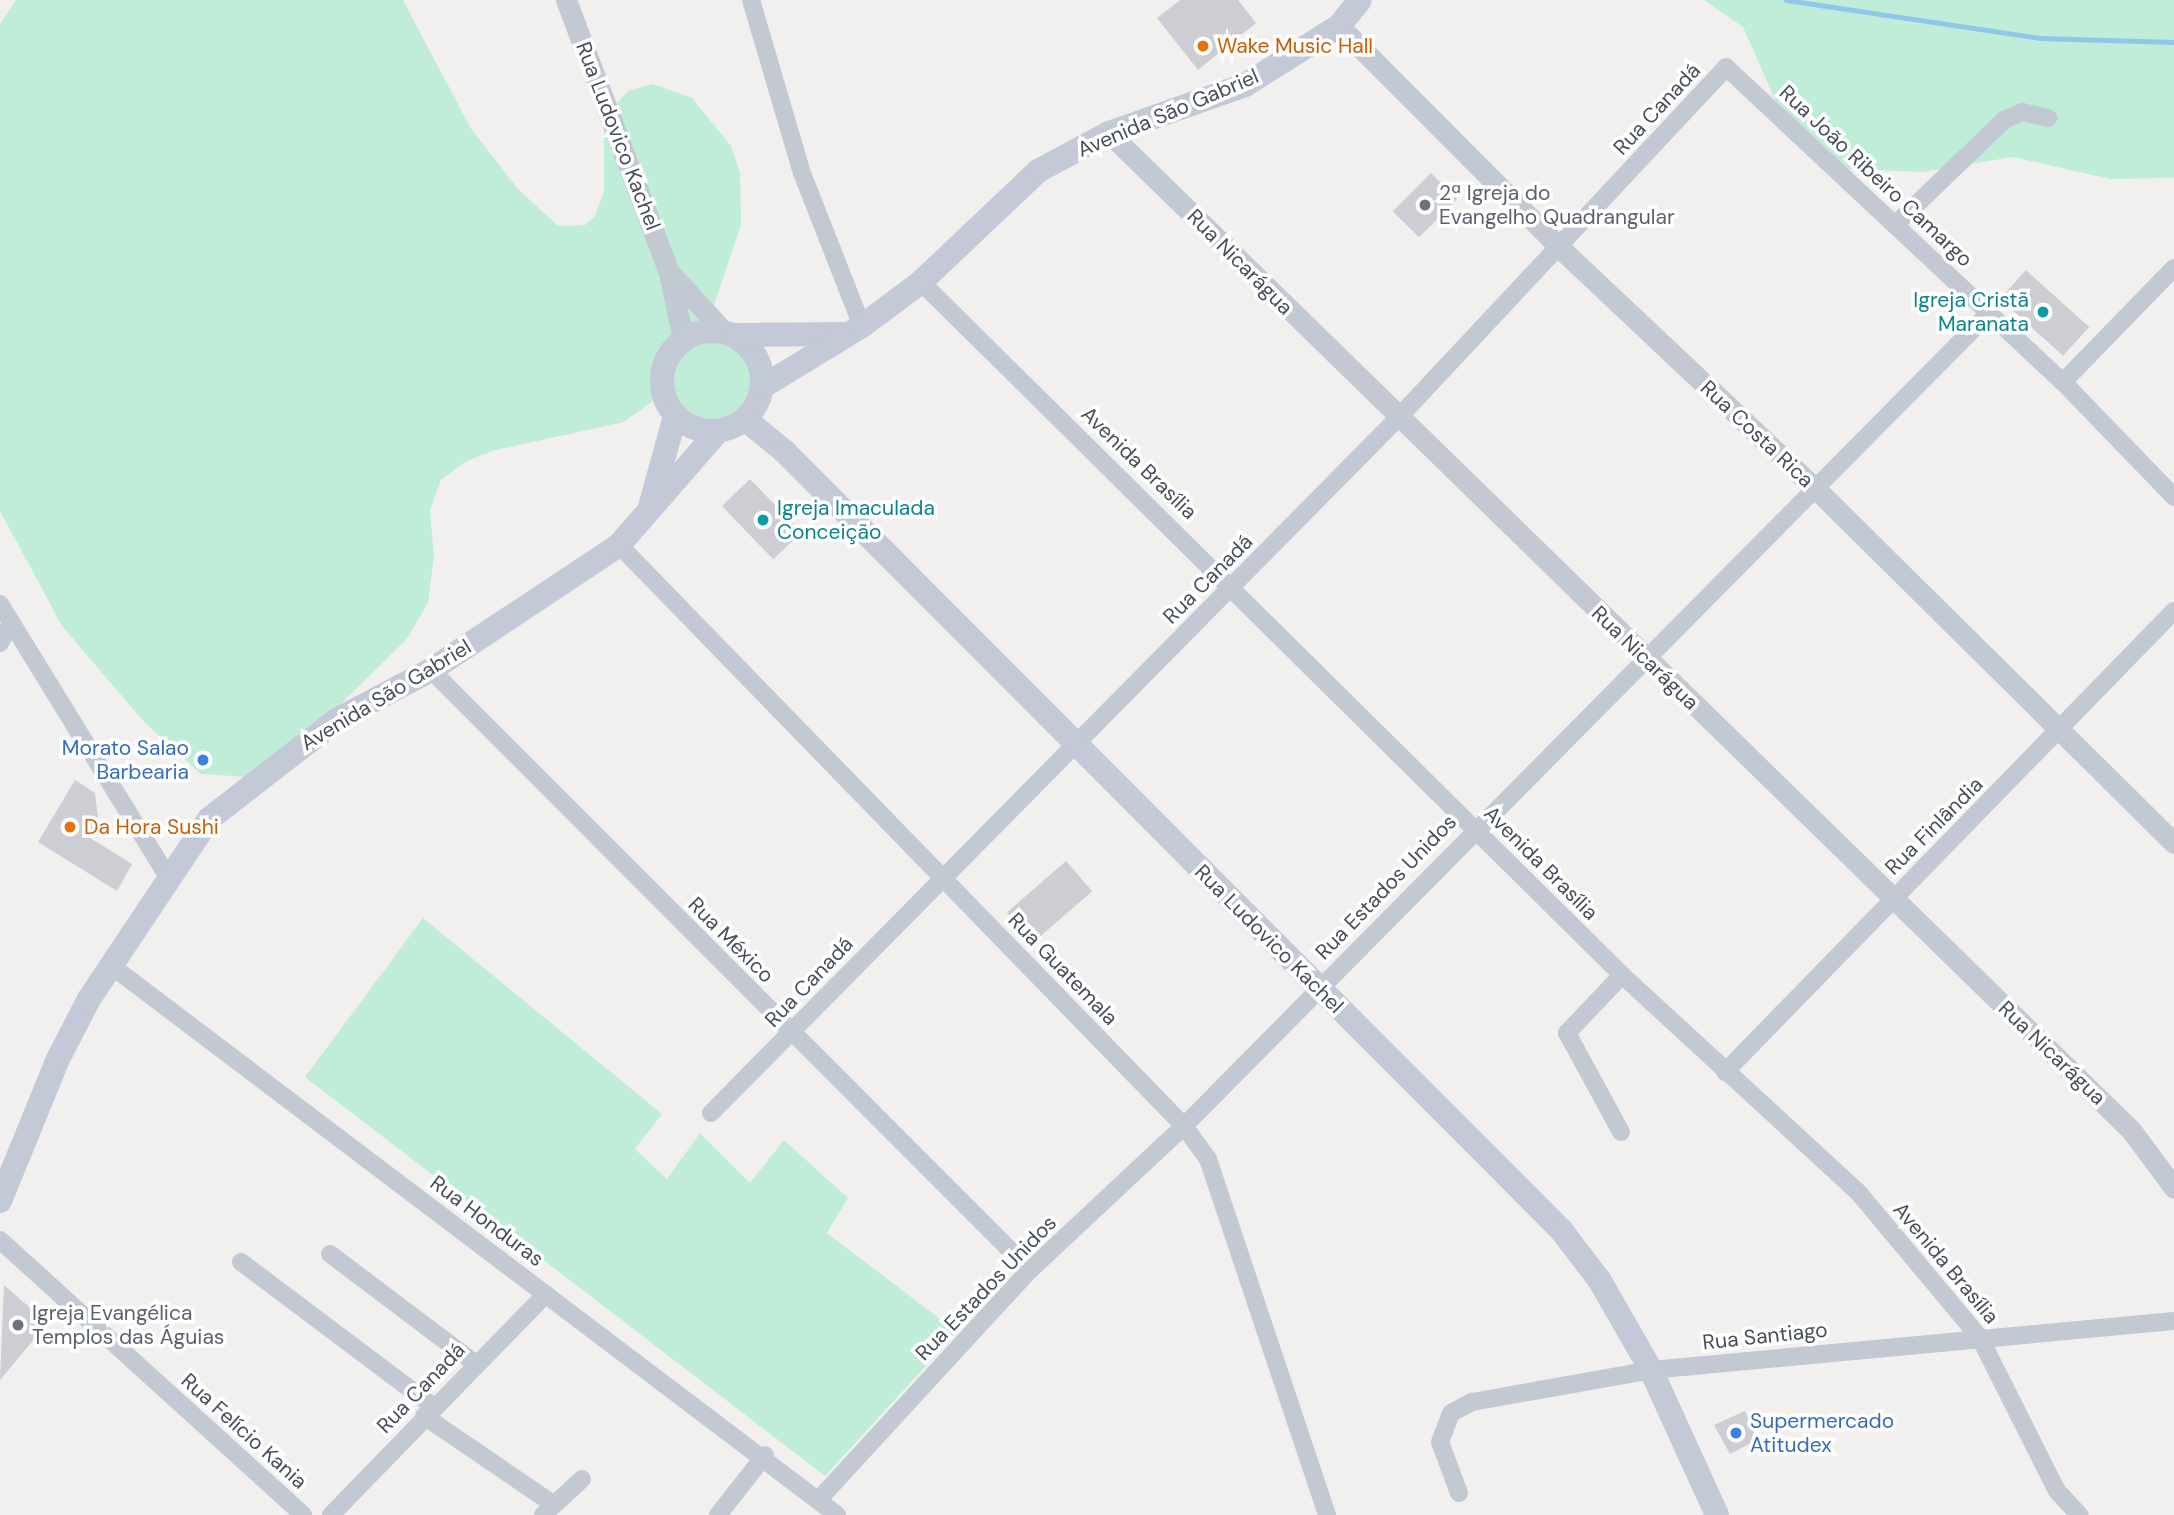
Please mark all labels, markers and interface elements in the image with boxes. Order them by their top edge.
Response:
place label: Wake Music Hall [1217,33,1373,59]
street label: Rua Ludovico Kachel [570,38,666,234]
marker: Wake Music Hall [1195,38,1211,54]
street label: Rua Canadá [1608,58,1706,160]
street label: Avenida São Gabriel [1074,63,1262,163]
street label: Rua João Ribeiro Camargo [1774,80,1978,272]
place label: 2ª Igreja do Evangelho Quadrangular [1439,180,1675,230]
marker: 2ª Igreja do Evangelho Quadrangular [1417,197,1433,213]
street label: Rua Nicarágua [1182,204,1298,320]
place label: Igreja Cristã Maranata [1913,287,2029,337]
marker: Igreja Cristã Maranata [2035,304,2051,320]
street label: Rua Costa Rica [1695,375,1819,493]
street label: Avenida Brasília [1076,402,1202,524]
place label: Igreja Imaculada Conceição [777,495,935,545]
marker: Igreja Imaculada Conceição [755,512,771,528]
street label: Rua Canadá [1158,529,1258,629]
street label: Rua Nicarágua [1586,601,1704,715]
street label: Avenida São Gabriel [296,634,476,756]
place label: Morato Salao Barbearia [62,735,189,785]
marker: Morato Salao Barbearia [195,752,211,768]
street label: Rua Finlândia [1880,772,1988,880]
street label: Avenida Brasília [1479,801,1603,925]
street label: Rua Estados Unidos [1310,809,1462,965]
place label: Da Hora Sushi [84,814,219,840]
marker: Da Hora Sushi [62,819,78,835]
street label: Rua Ludovico Kachel [1189,859,1349,1019]
street label: Rua México [683,892,779,988]
street label: Rua Guatemala [1003,907,1123,1031]
street label: Rua Canadá [760,932,858,1032]
street label: Rua Nicarágua [1993,996,2111,1110]
street label: Rua Honduras [425,1170,549,1272]
street label: Avenida Brasília [1888,1197,2004,1329]
street label: Rua Estados Unidos [910,1210,1062,1366]
place label: Igreja Evangélica Templos das Águias [32,1300,224,1350]
marker: Igreja Evangélica Templos das Águias [10,1317,26,1333]
street label: Rua Santiago [1701,1317,1829,1355]
street label: Rua Canadá [372,1338,470,1438]
street label: Rua Felício Kania [176,1368,312,1494]
place label: Supermercado Atitudex [1750,1408,1894,1458]
marker: Supermercado Atitudex [1728,1425,1744,1441]

